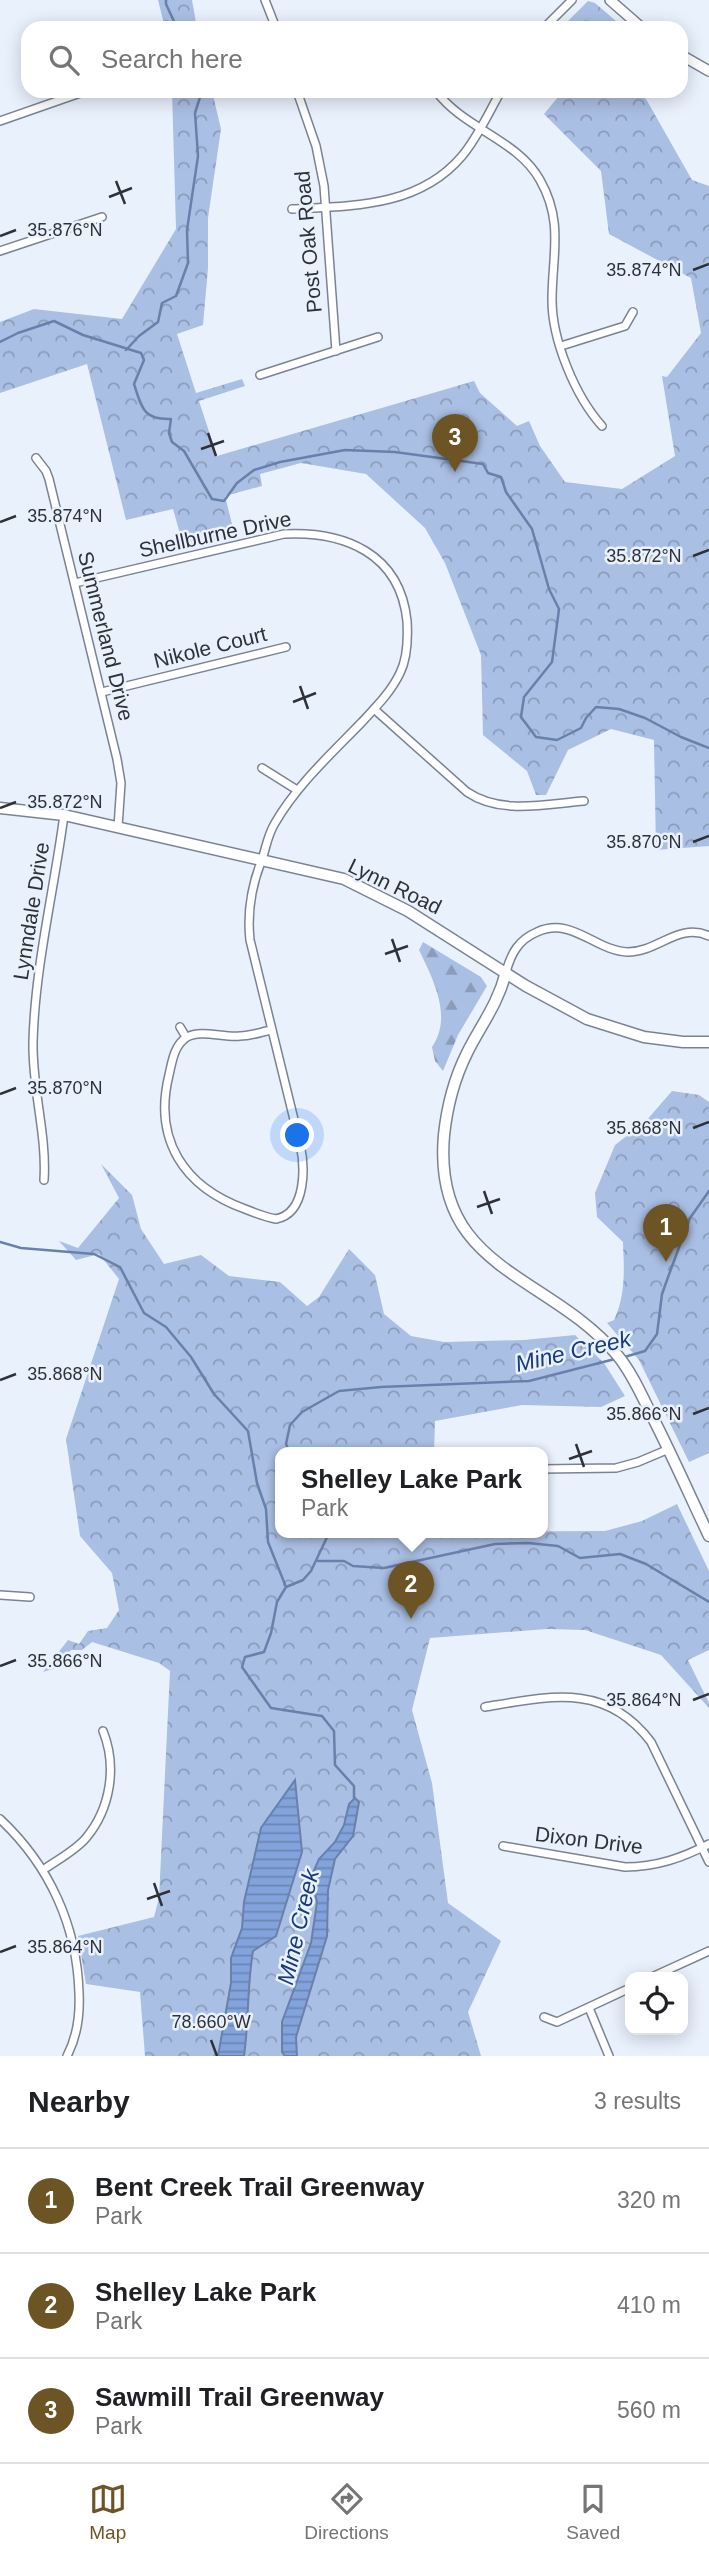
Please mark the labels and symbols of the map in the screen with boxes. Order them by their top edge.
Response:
street label: Post Oak Road [290,170,326,314]
text: 35.876°N [27,220,103,240]
text: 35.874°N [606,260,682,280]
pin: 3 [432,414,478,472]
text: 35.874°N [27,506,103,526]
street label: Shellburne Drive [137,507,293,561]
text: 35.872°N [606,546,682,566]
street label: Summerland Drive [74,549,138,723]
street label: Nikole Court [151,622,269,672]
text: 35.872°N [27,792,103,812]
text: 35.870°N [606,832,682,852]
street label: Lynndale Drive [9,840,53,982]
street label: Lynn Road [345,854,445,918]
text: 35.870°N [27,1078,103,1098]
your location [280,1118,314,1152]
text: 35.868°N [606,1118,682,1138]
pin: 1 [643,1204,689,1262]
water label: Mine Creek [513,1325,635,1377]
text: 35.868°N [27,1364,103,1384]
text: 35.866°N [606,1404,682,1424]
pin: 2 [388,1561,434,1619]
text: 35.866°N [27,1651,103,1671]
text: 35.864°N [606,1690,682,1710]
street label: Dixon Drive [534,1822,644,1858]
water label: Mine Creek [272,1865,324,1987]
text: 35.864°N [27,1937,103,1957]
text: 78.660°W [171,2012,251,2032]

